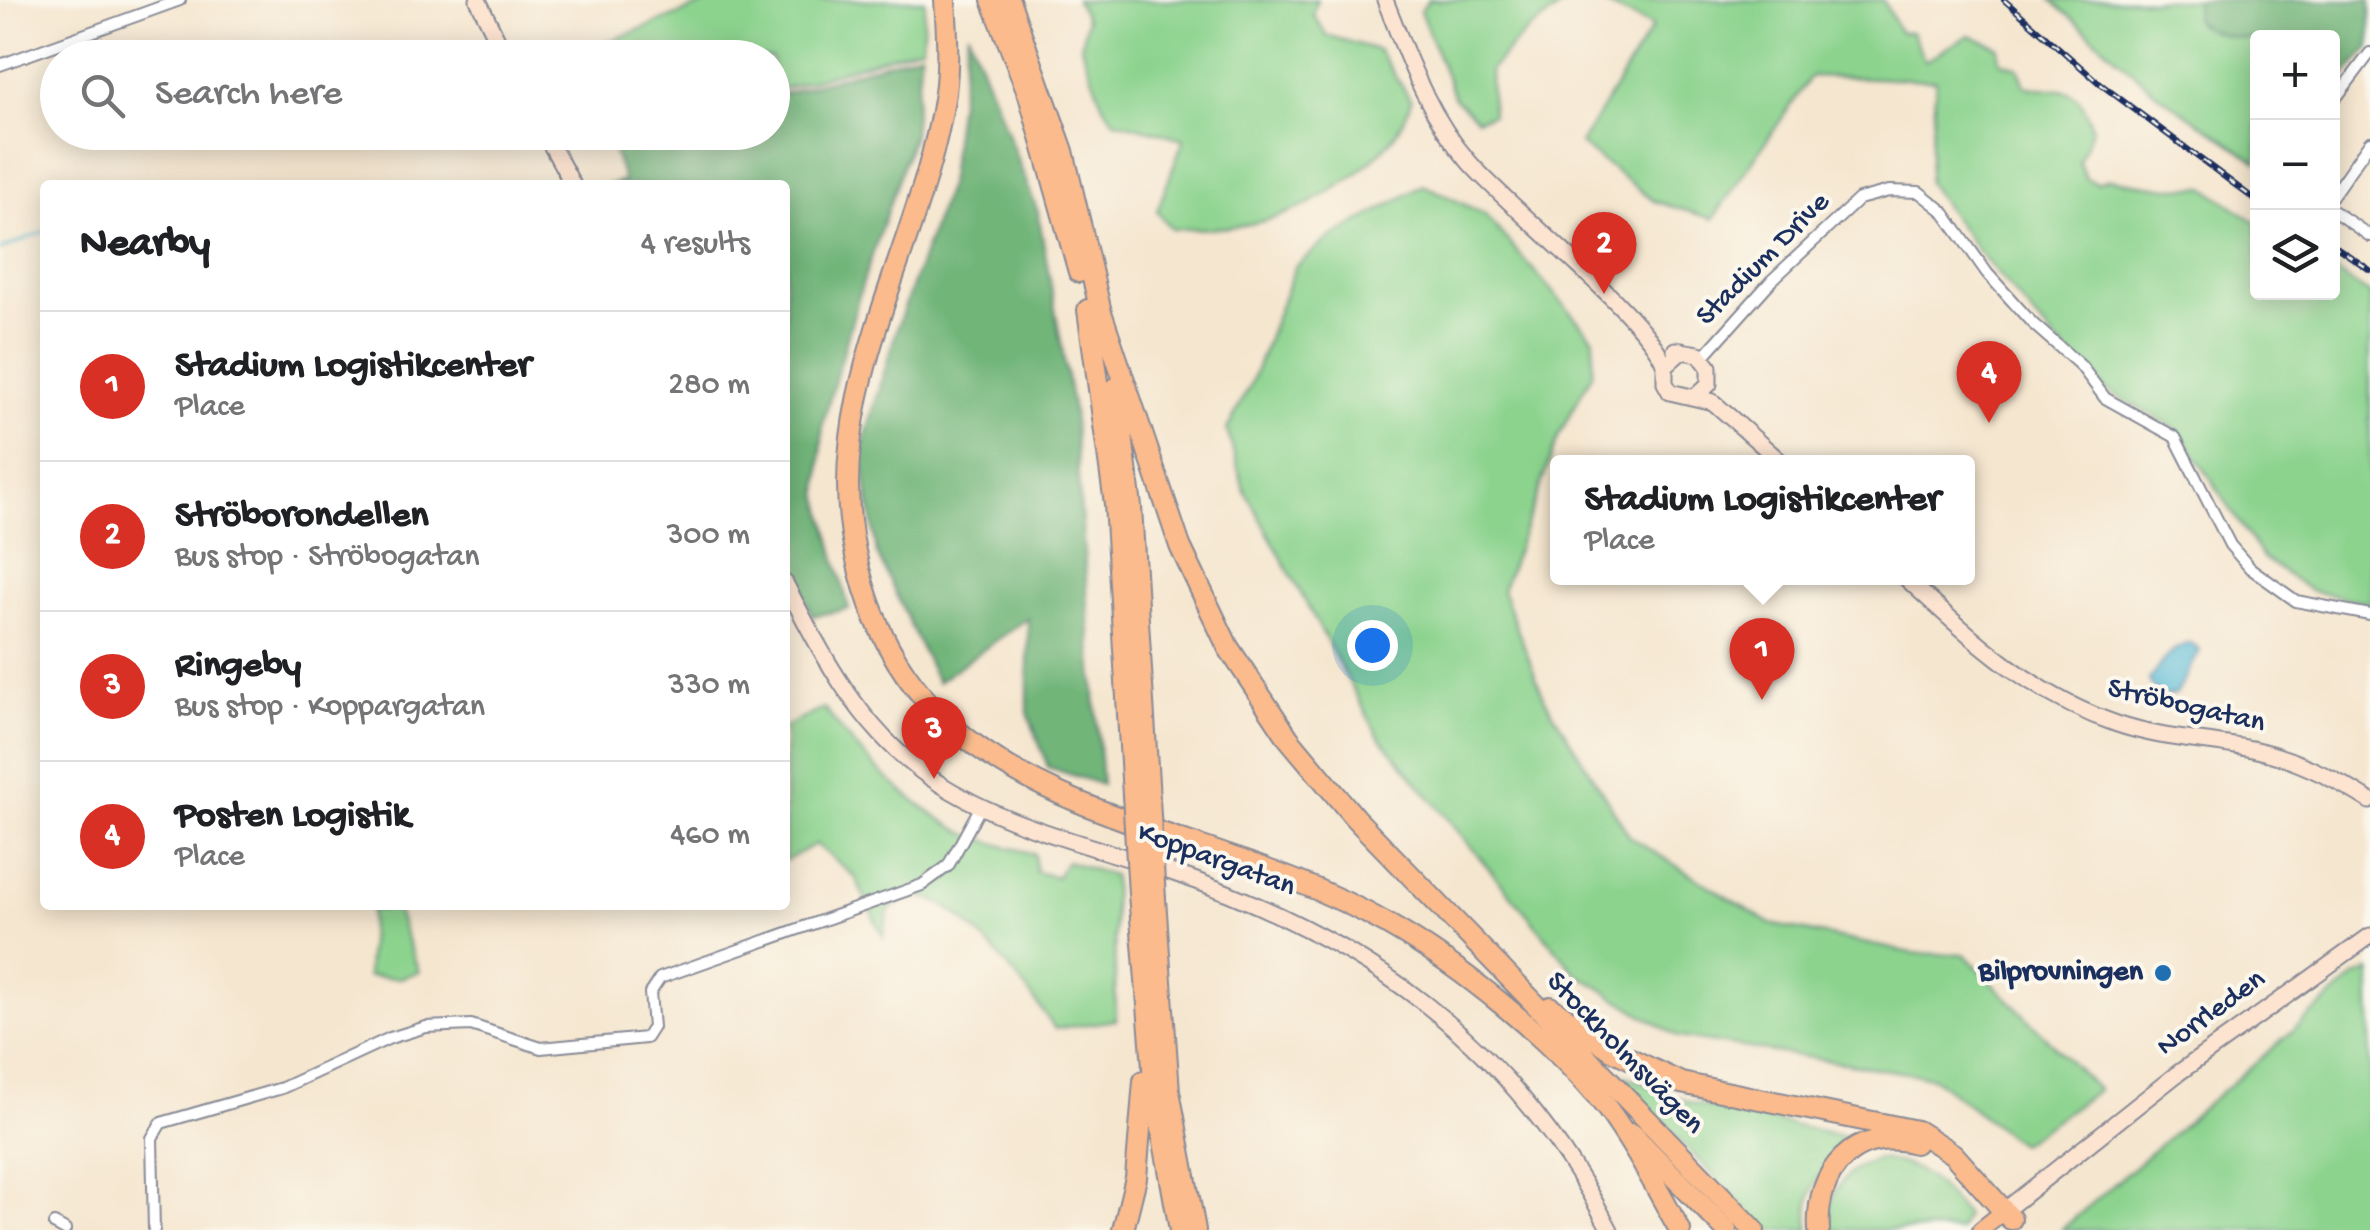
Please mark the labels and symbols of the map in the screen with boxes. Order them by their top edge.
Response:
street label: Stadium Drive [1690,185,1839,334]
pin: 2 [1572,212,1636,294]
pin: 4 [1956,340,2022,423]
pin: 1 [1730,618,1794,700]
your location [1347,620,1398,671]
street label: Ströbogatan [2104,672,2268,742]
pin: 3 [902,696,966,779]
street label: Koppargatan [1132,816,1300,906]
place label: Bilprovningen [1978,956,2144,991]
marker: Bilprovningen [2152,962,2174,984]
street label: Norrleden [2151,963,2273,1065]
street label: Stockholmsvägen [1538,965,1710,1143]

